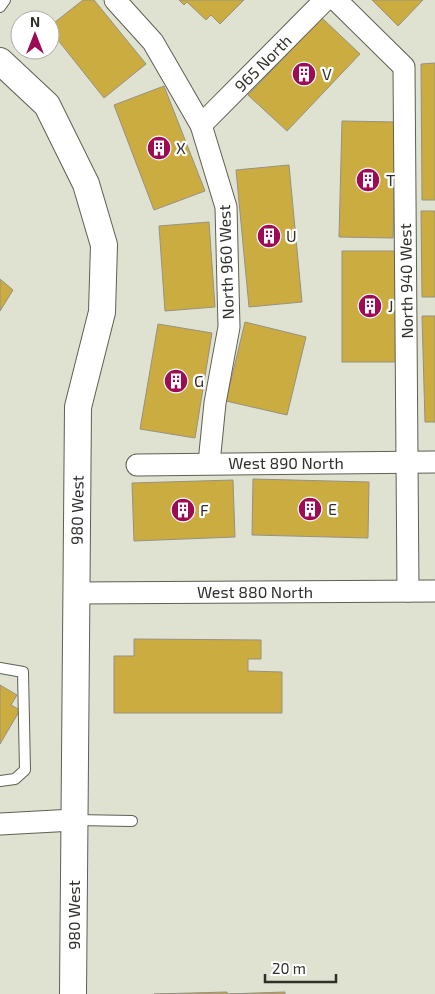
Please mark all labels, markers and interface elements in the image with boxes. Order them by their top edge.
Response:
north arrow [10,10,60,60]
text: N [30,13,40,30]
street label: 965 North [230,30,295,95]
building icon: V [291,61,317,87]
place label: V [322,64,332,83]
building icon: X [146,135,172,161]
place label: X [176,138,186,157]
building icon: T [355,167,381,193]
place label: T [386,170,395,189]
street label: North 960 West [214,204,237,320]
building icon: U [256,223,282,249]
street label: North 940 West [395,223,416,339]
place label: U [286,226,297,245]
building icon: J [357,293,383,319]
place label: J [388,296,393,315]
building icon: G [163,368,189,394]
place label: G [194,371,204,390]
street label: West 890 North [228,453,344,472]
street label: 980 West [66,475,87,545]
building icon: E [297,496,323,522]
building icon: F [170,497,196,523]
place label: E [328,499,337,518]
place label: F [200,500,209,519]
street label: West 880 North [197,582,313,601]
street label: 980 West [64,880,83,950]
scale bar [265,952,336,984]
text: 20 m [272,959,306,977]

